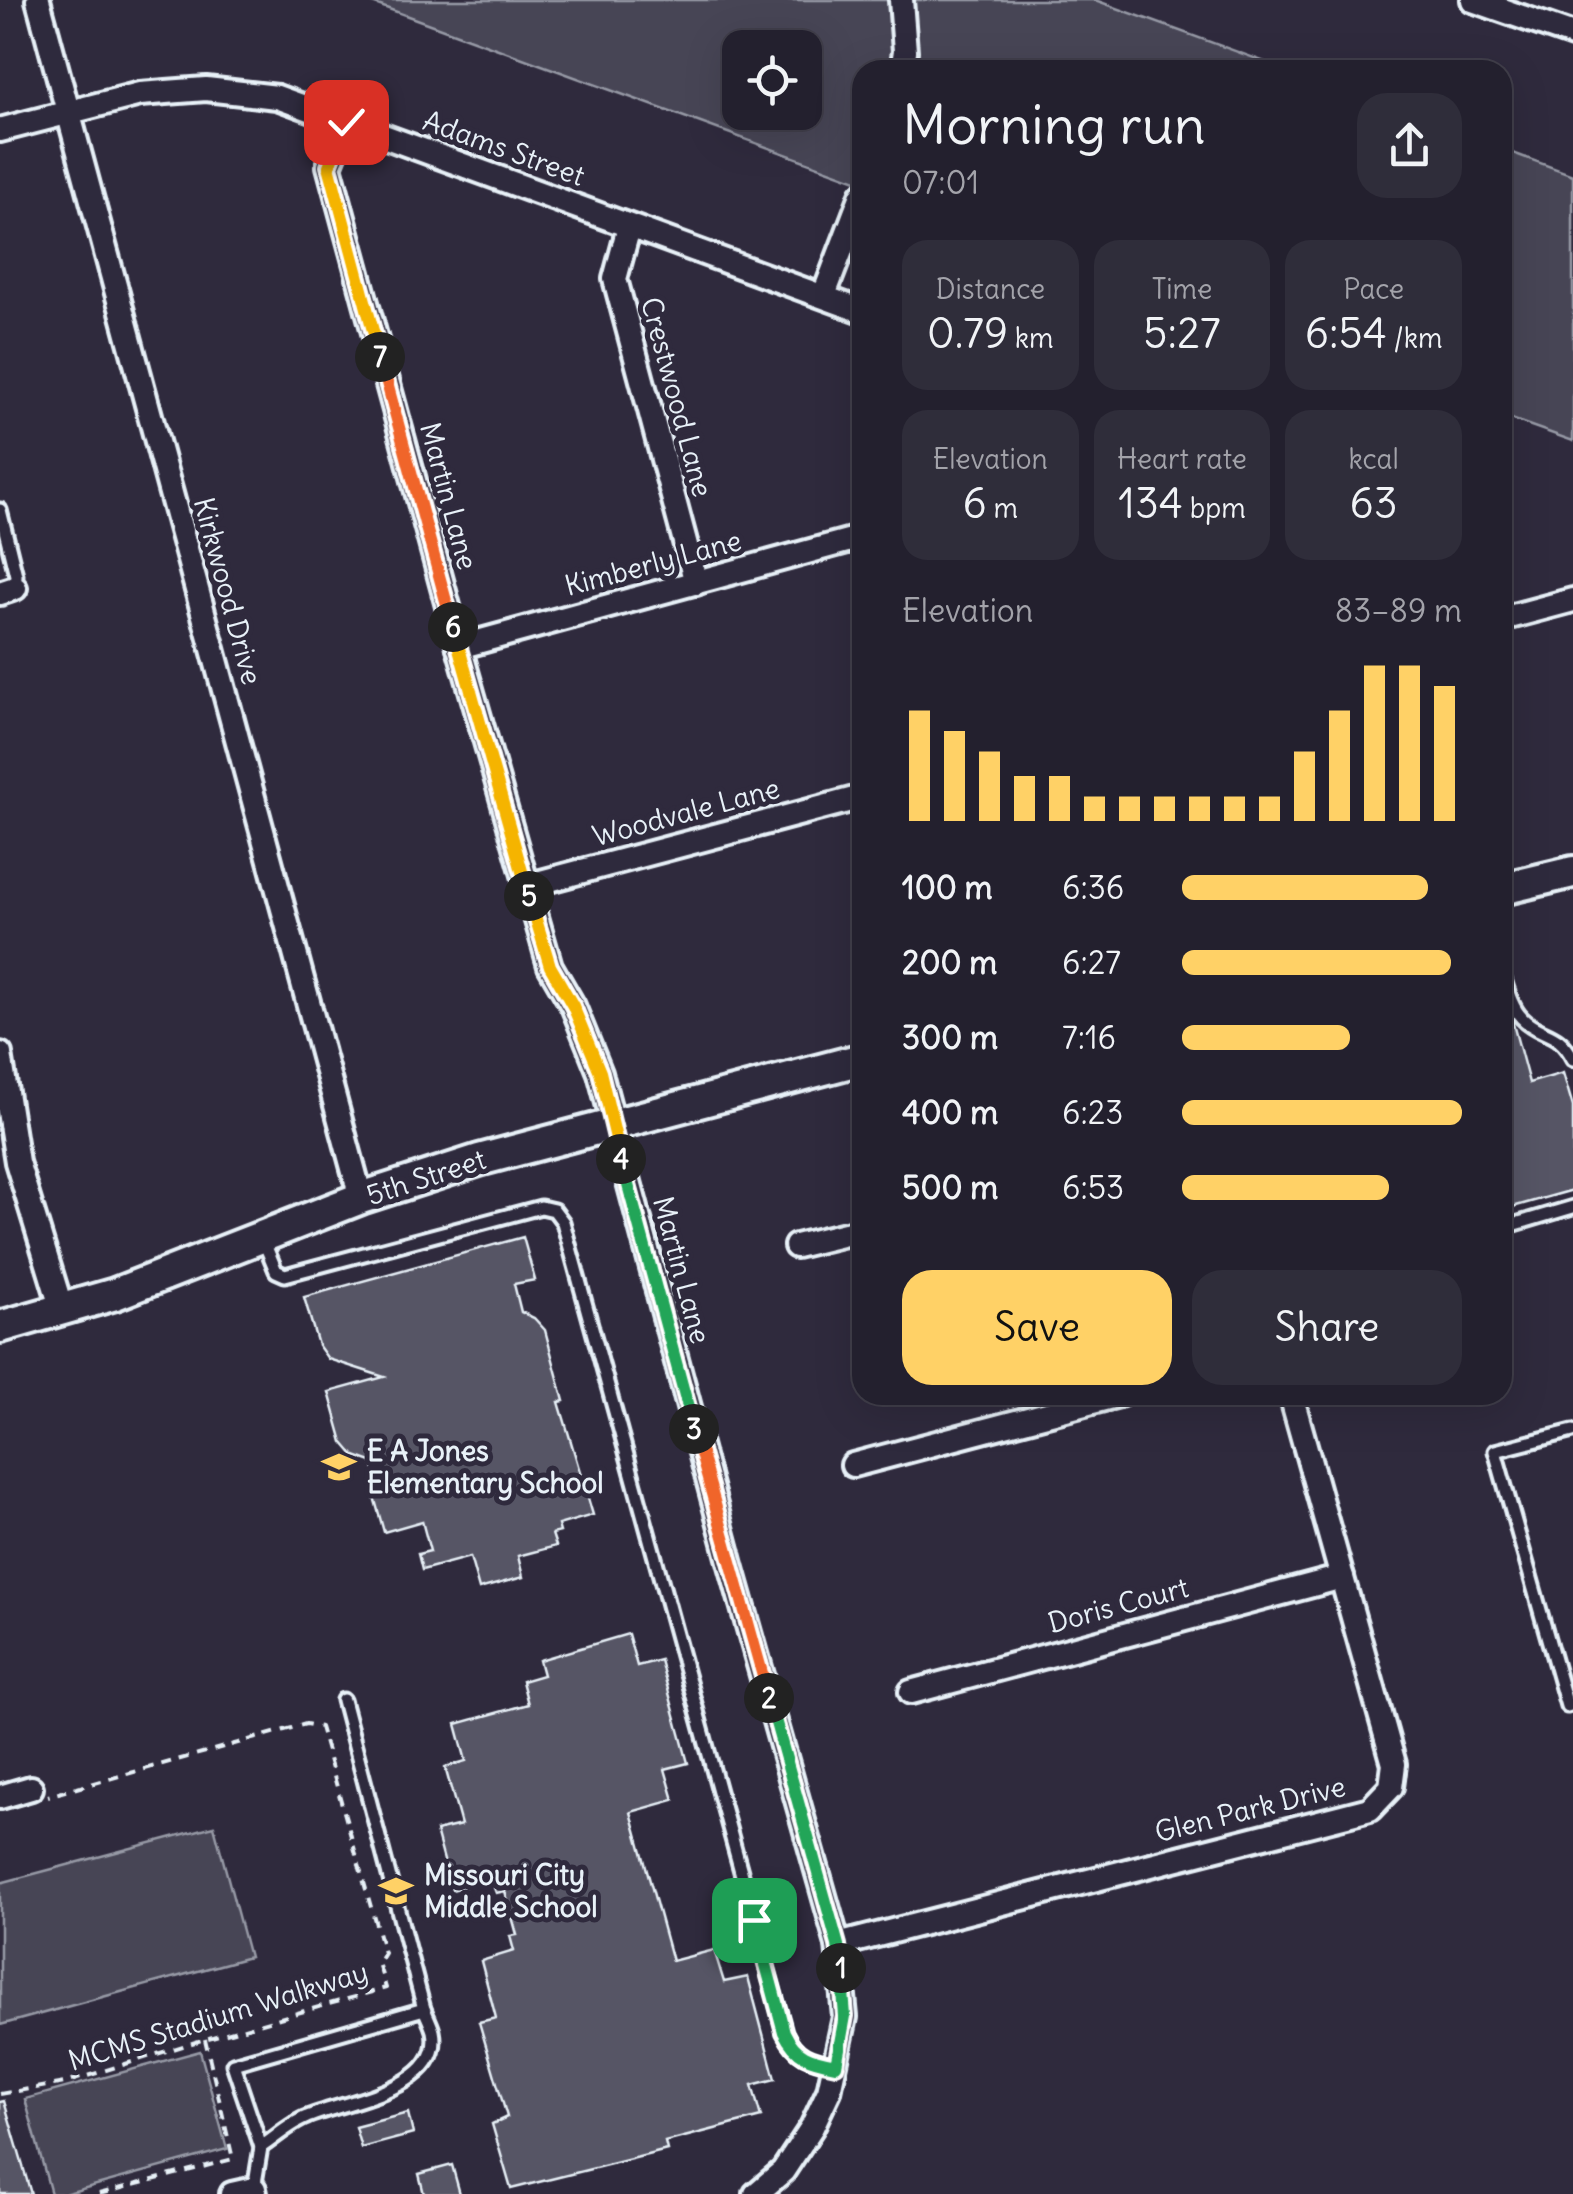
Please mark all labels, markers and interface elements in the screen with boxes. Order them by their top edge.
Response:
map controls [722,30,822,130]
button: locate [722,30,822,130]
pin [304,80,389,165]
text: Morning run [902,90,1206,159]
button: share [1357,93,1462,198]
icon: check [319,95,374,150]
street label: Adams Street [418,102,590,194]
text: 07:01 [902,162,979,203]
text: Distance [936,271,1045,307]
text: Time [1152,271,1212,307]
text: Pace [1343,271,1404,307]
street label: Crestwood Lane [633,293,721,501]
text: 0.79 [927,307,1008,359]
text: 5:27 [1143,307,1221,359]
text: 6:54 [1305,307,1387,359]
text: km [1008,320,1054,356]
text: /km [1387,320,1443,356]
pin: 7 [355,332,405,382]
text: 7 [373,339,387,375]
street label: Martin Lane [412,418,486,574]
text: Elevation [933,441,1048,477]
text: Heart rate [1117,441,1247,477]
text: kcal [1348,441,1399,477]
text: 6 [963,477,987,529]
text: 134 [1118,477,1183,529]
text: 63 [1350,477,1398,529]
text: m [987,490,1018,526]
text: bpm [1183,490,1246,526]
street label: Kirkwood Drive [186,494,270,688]
street label: Kimberly Lane [561,522,745,604]
text: Elevation [902,590,1033,631]
text: 83–89 m [1335,590,1462,631]
pin: 6 [428,602,478,652]
text: 6 [445,609,461,645]
street label: Woodvale Lane [589,770,783,854]
text: 100 m [902,867,993,908]
text: 6:36 [1062,867,1124,908]
pin: 5 [504,871,554,921]
text: 5 [521,878,537,914]
text: 200 m [902,942,997,983]
text: 6:27 [1062,942,1121,983]
text: 300 m [902,1017,998,1058]
text: 7:16 [1062,1017,1116,1058]
text: 400 m [902,1092,998,1133]
text: 6:23 [1062,1092,1123,1133]
pin: 4 [596,1134,646,1184]
street label: 5th Street [362,1141,490,1213]
text: 4 [613,1141,629,1177]
text: 500 m [902,1167,998,1208]
text: 6:53 [1062,1167,1124,1208]
street label: Martin Lane [645,1192,719,1348]
button: Save [902,1270,1172,1385]
button: Share [1192,1270,1462,1385]
pin: 3 [669,1404,719,1454]
text: 3 [686,1411,702,1447]
place label: E A Jones Elementary School [367,1433,604,1501]
school or university icon: E A Jones Elementary School [320,1448,358,1486]
street label: Doris Court [1044,1569,1192,1641]
pin: 2 [744,1673,794,1723]
text: 2 [761,1680,777,1716]
street label: Glen Park Drive [1151,1768,1349,1850]
place label: Missouri City Middle School [424,1857,598,1925]
school or university icon: Missouri City Middle School [377,1872,415,1910]
pin [712,1878,797,1963]
icon: arrive [727,1893,782,1948]
pin: 1 [816,1943,866,1993]
text: 1 [835,1950,847,1986]
street label: MCMS Stadium Walkway [64,1953,372,2079]

